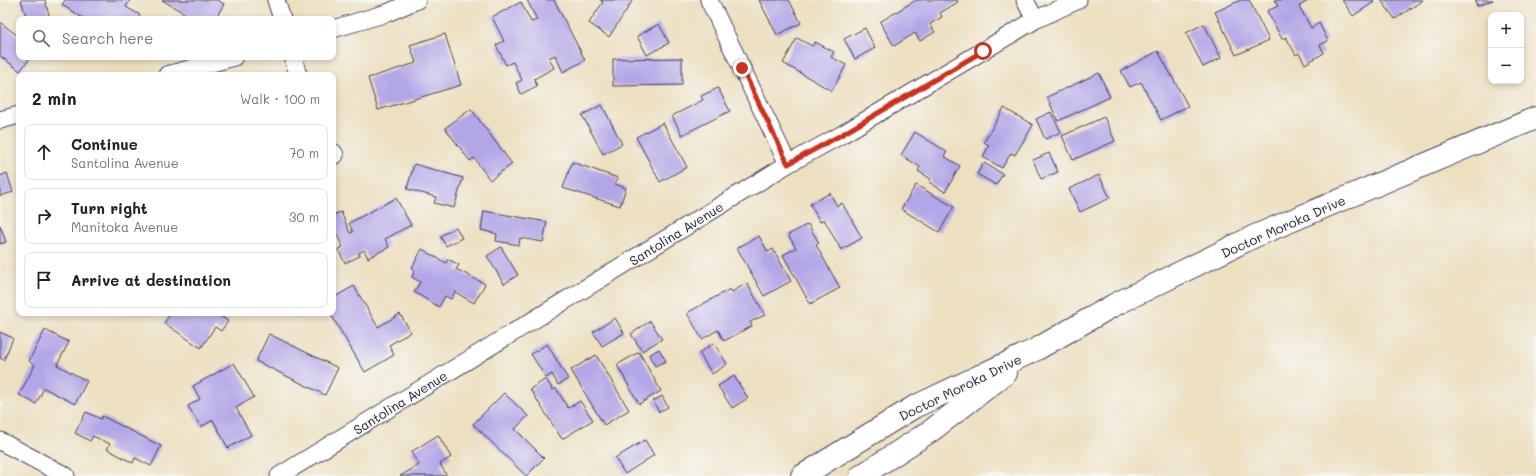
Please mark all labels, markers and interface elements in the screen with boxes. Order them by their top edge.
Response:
map controls [1488,12,1524,84]
button: + [1488,12,1524,48]
search box [16,16,336,60]
icon: search [30,27,52,49]
text: Search here [62,28,153,48]
route start [974,42,992,60]
button: − [1488,48,1524,84]
route end [733,59,751,77]
text: 2 min [32,87,77,109]
text: Walk · 100 m [240,90,320,107]
text: Continue [71,134,138,154]
icon: ahead [33,141,55,163]
text: 70 m [289,144,319,161]
text: Santolina Avenue [71,154,179,171]
street label: Doctor Moroka Drive [1218,191,1348,261]
street label: Santolina Avenue [626,197,726,269]
text: Turn right [71,198,148,218]
icon: right [33,205,55,227]
text: 30 m [289,208,319,225]
text: Manitoka Avenue [71,218,178,235]
icon: arrive [33,269,55,291]
text: Arrive at destination [71,270,231,290]
street label: Doctor Moroka Drive [896,350,1024,424]
street label: Santolina Avenue [350,366,450,438]

